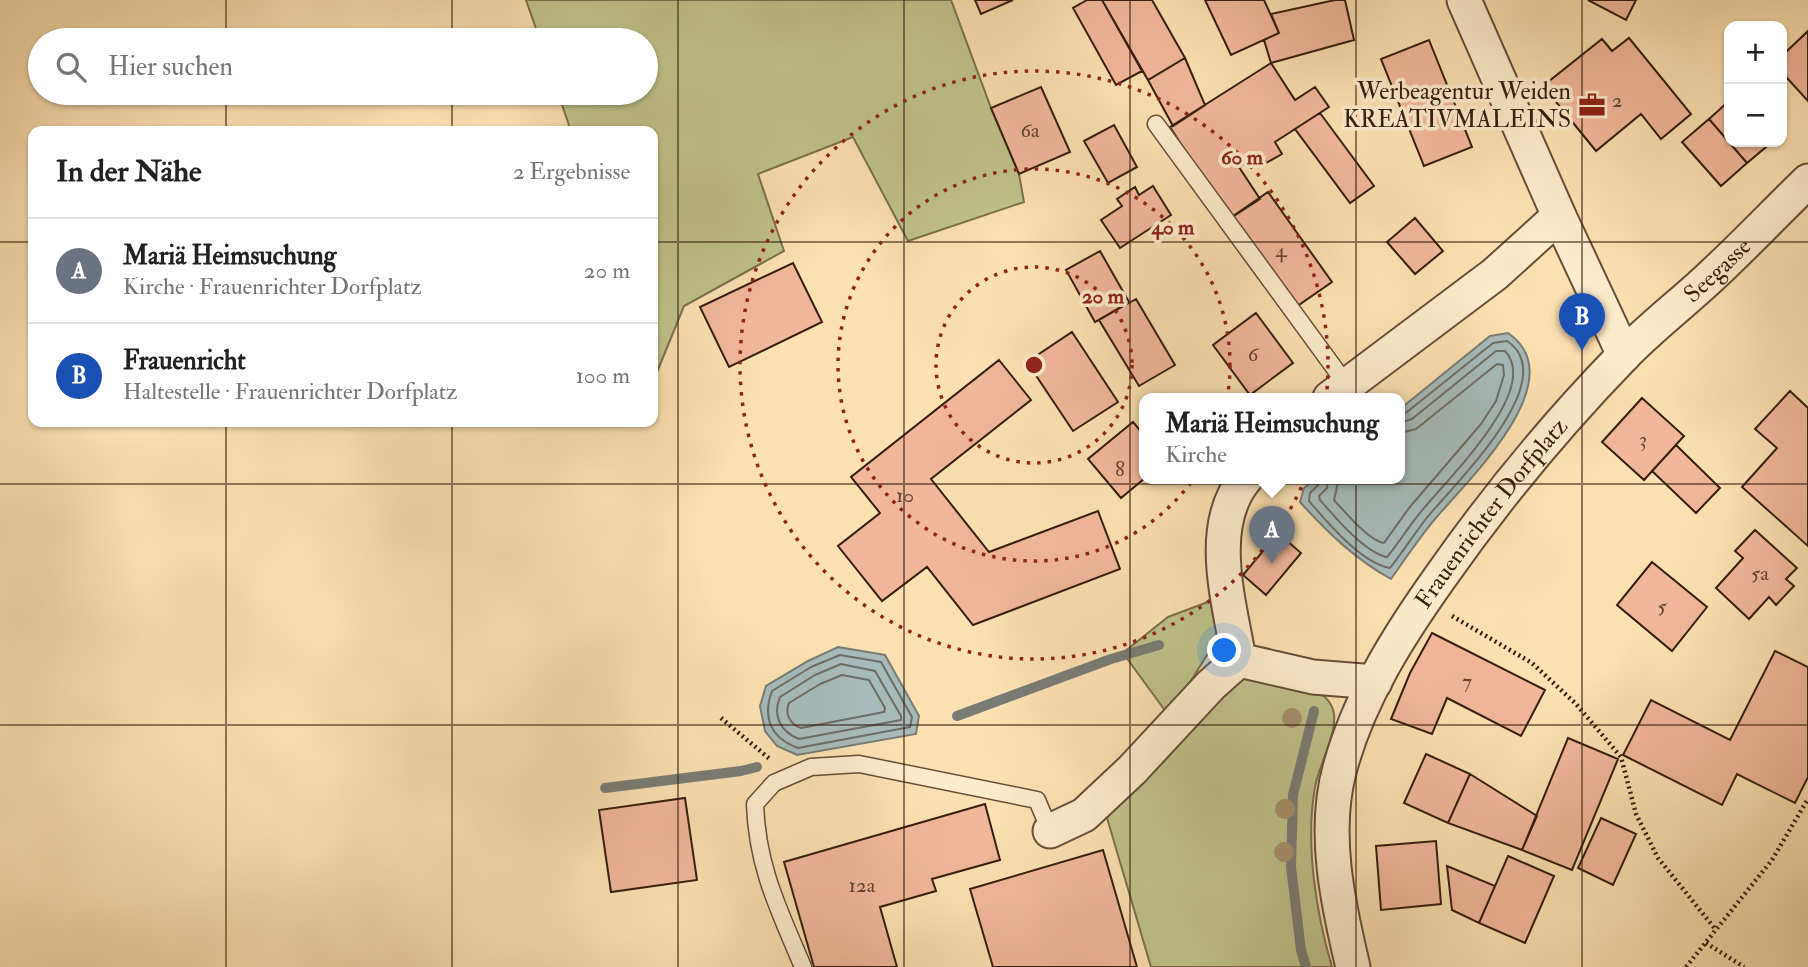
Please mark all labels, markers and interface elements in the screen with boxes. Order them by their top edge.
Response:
map controls [1724,21,1787,147]
button: + [1724,21,1787,84]
search box [28,28,658,105]
icon: search [52,48,90,86]
text: Hier suchen [108,51,233,83]
place label: Werbeagentur Weiden KREATIVMALEINS [1343,76,1571,135]
button: − [1724,84,1787,147]
house number: 2 [1612,87,1622,114]
office icon: Werbeagentur Weiden KREATIVMALEINS [1577,90,1607,120]
house number: 6a [1020,117,1040,144]
text: 60 m [1221,144,1264,171]
text: In der Nähe [56,153,201,190]
text: 2 Ergebnisse [513,157,630,186]
text: 40 m [1151,214,1195,241]
street label: Seegasse [1677,231,1758,309]
house number: 4 [1275,237,1288,264]
text: Mariä Heimsuchung [123,240,336,272]
text: A [72,256,86,285]
text: 20 m [584,256,630,285]
text: Kirche · Frauenrichter Dorfplatz [123,272,422,301]
text: 20 m [1082,283,1125,310]
pin: B [1559,293,1605,351]
house number: 6 [1248,341,1260,368]
text: Frauenricht [123,345,246,377]
centre of rings [1022,353,1046,377]
text: B [71,361,87,390]
text: 100 m [576,361,630,390]
text: Haltestelle · Frauenrichter Dorfplatz [123,377,457,406]
popup [1139,393,1405,484]
text: Mariä Heimsuchung [1165,408,1379,440]
street label: Frauenrichter Dorfplatz [1408,411,1574,614]
house number: 3 [1639,426,1647,453]
text: Kirche [1165,440,1227,469]
house number: 8 [1115,456,1125,483]
house number: 10 [896,482,914,509]
pin: A [1249,506,1295,564]
house number: 5a [1751,560,1769,587]
house number: 5 [1657,593,1667,620]
your location [1207,633,1241,667]
house number: 7 [1462,668,1472,695]
house number: 12a [849,872,876,899]

